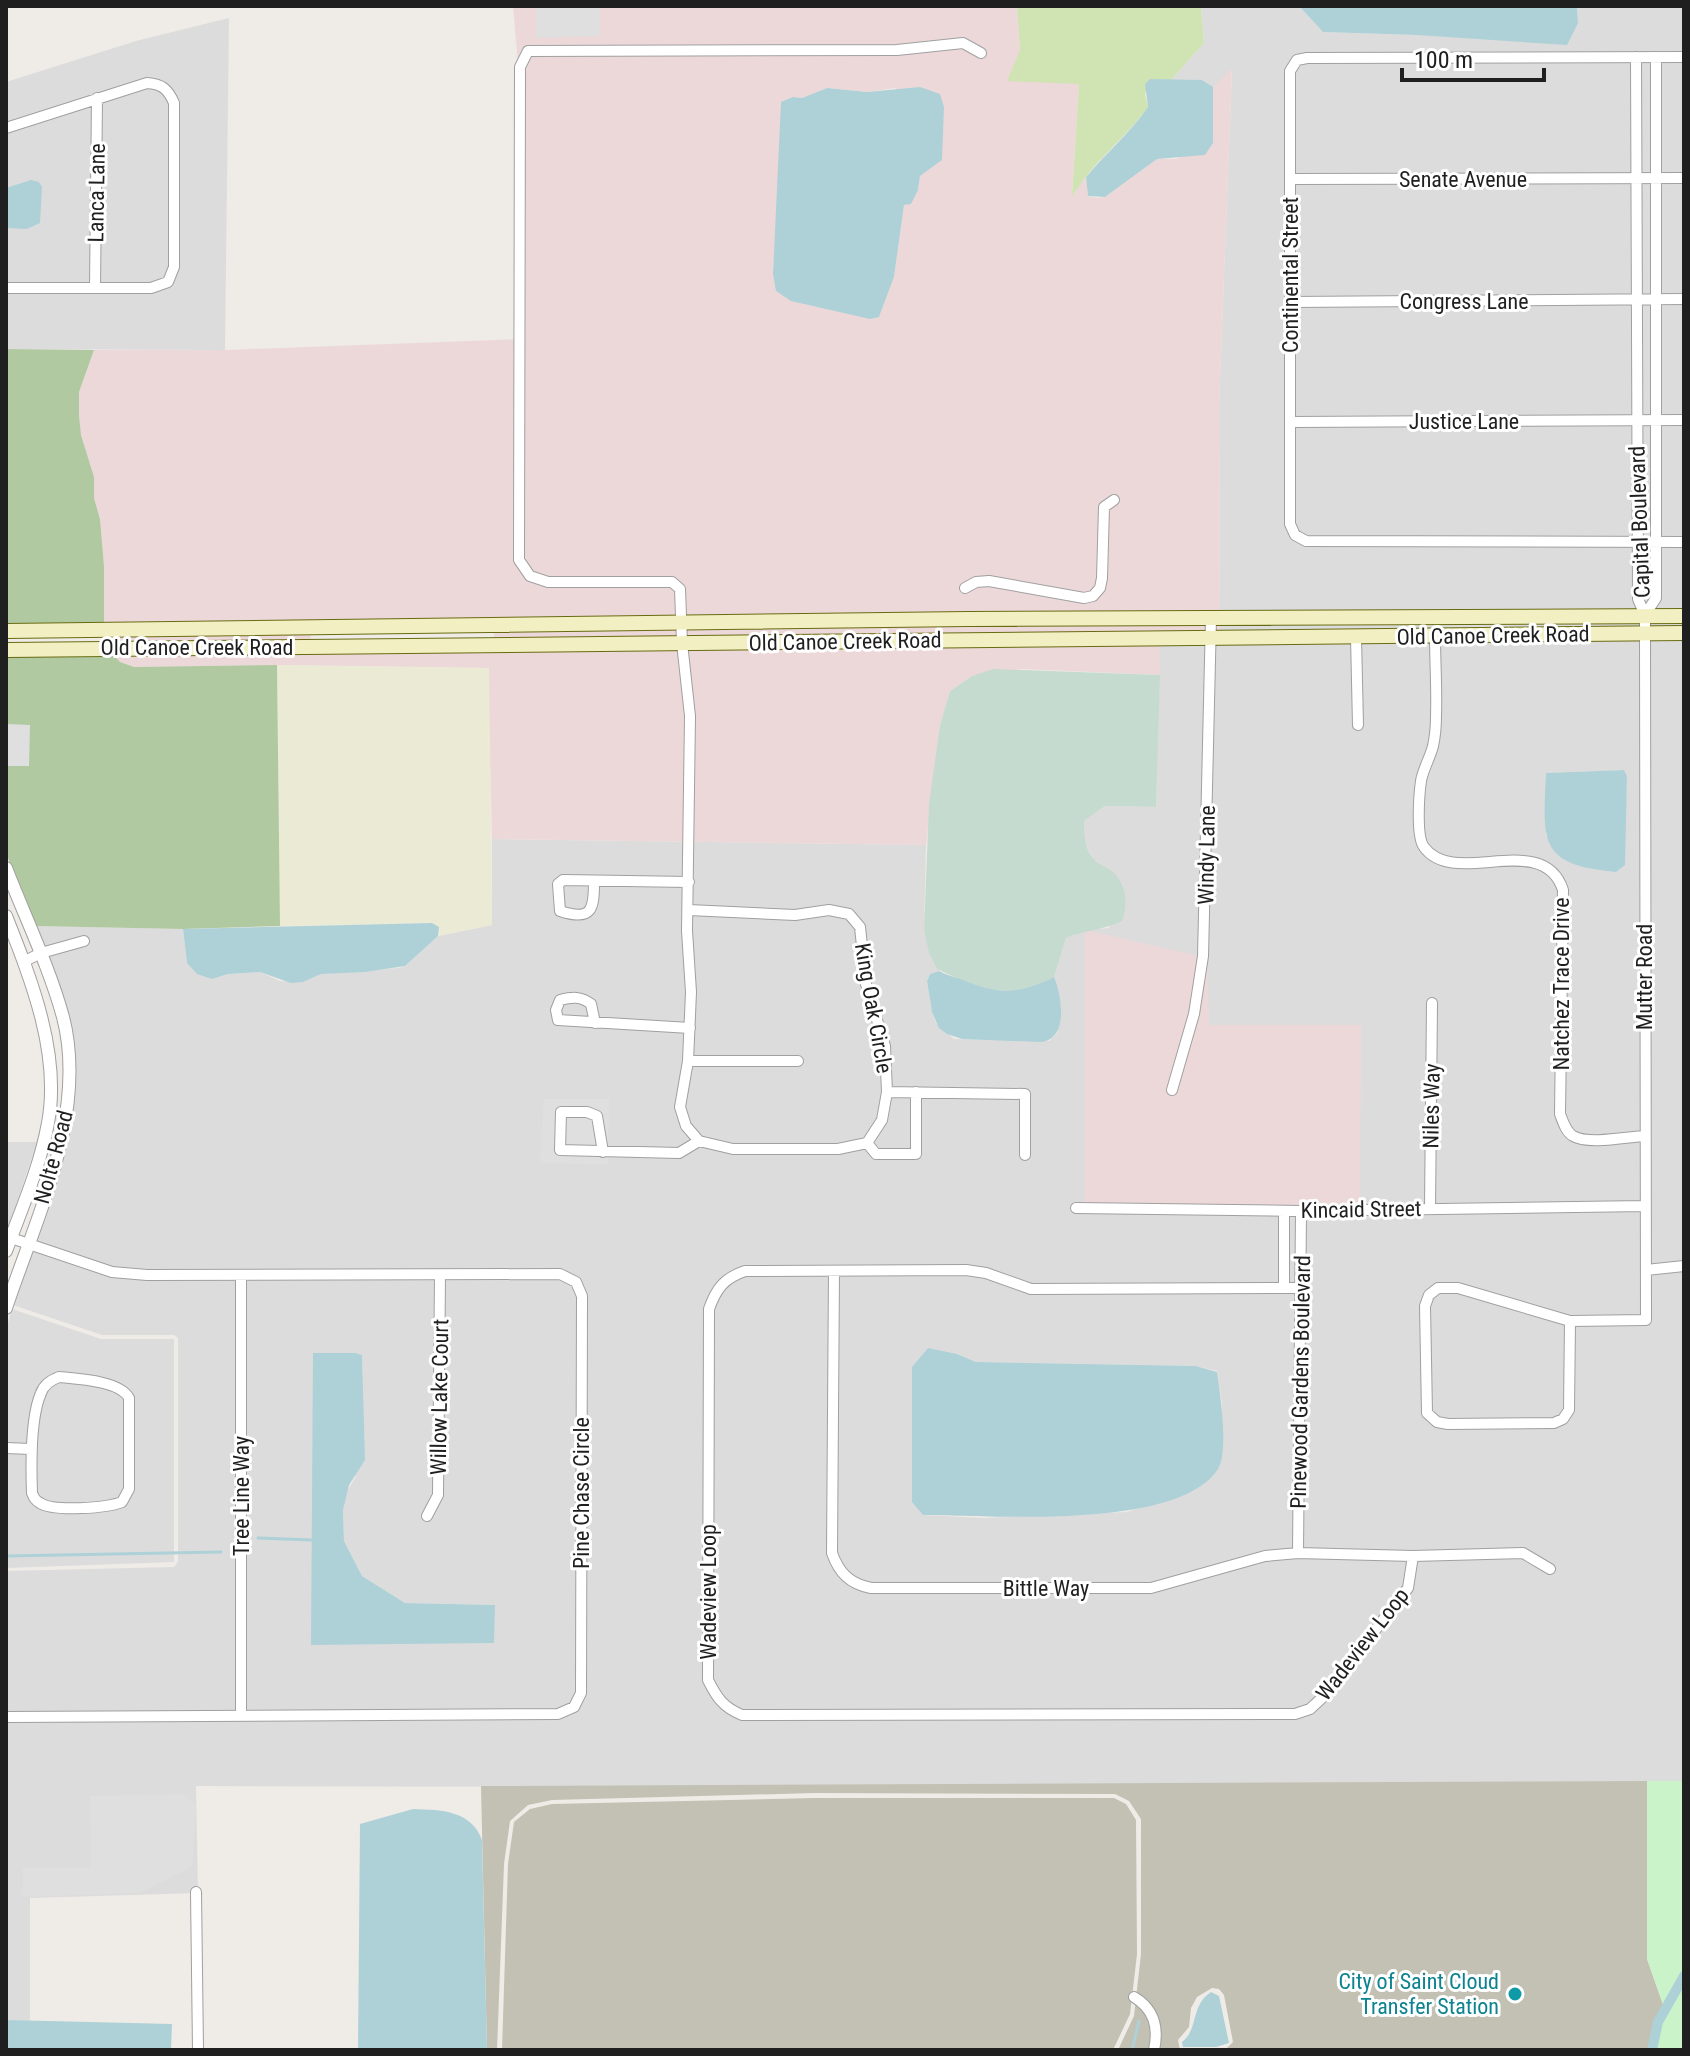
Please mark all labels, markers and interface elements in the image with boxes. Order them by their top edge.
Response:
scale bar [1402,32,1544,82]
text: 100 m [1414,46,1473,74]
street label: Lanca Lane [83,143,110,243]
street label: Senate Avenue [1399,167,1527,192]
street label: Continental Street [1278,197,1303,353]
street label: Congress Lane [1400,289,1528,314]
street label: Justice Lane [1409,409,1519,434]
street label: Capital Boulevard [1624,446,1655,598]
street label: Old Canoe Creek Road [1396,621,1590,650]
street label: Old Canoe Creek Road [748,627,942,656]
street label: Old Canoe Creek Road [100,635,294,660]
street label: Windy Lane [1193,805,1220,905]
street label: Natchez Trace Drive [1549,898,1574,1070]
street label: Mutter Road [1632,924,1657,1030]
street label: King Oak Circle [850,941,897,1075]
street label: Niles Way [1418,1063,1445,1149]
street label: Nolte Road [29,1108,78,1207]
street label: Kincaid Street [1300,1196,1422,1223]
street label: Pinewood Gardens Boulevard [1286,1255,1315,1509]
street label: Willow Lake Court [426,1319,453,1475]
street label: Pine Chase Circle [569,1417,594,1569]
street label: Tree Line Way [229,1436,254,1556]
street label: Wadeview Loop [696,1524,721,1660]
street label: Bittle Way [1003,1576,1089,1601]
street label: Wadeview Loop [1311,1583,1414,1705]
place label: City of Saint Cloud Transfer Station [1338,1969,1499,2019]
marker: City of Saint Cloud Transfer Station [1506,1985,1524,2003]

